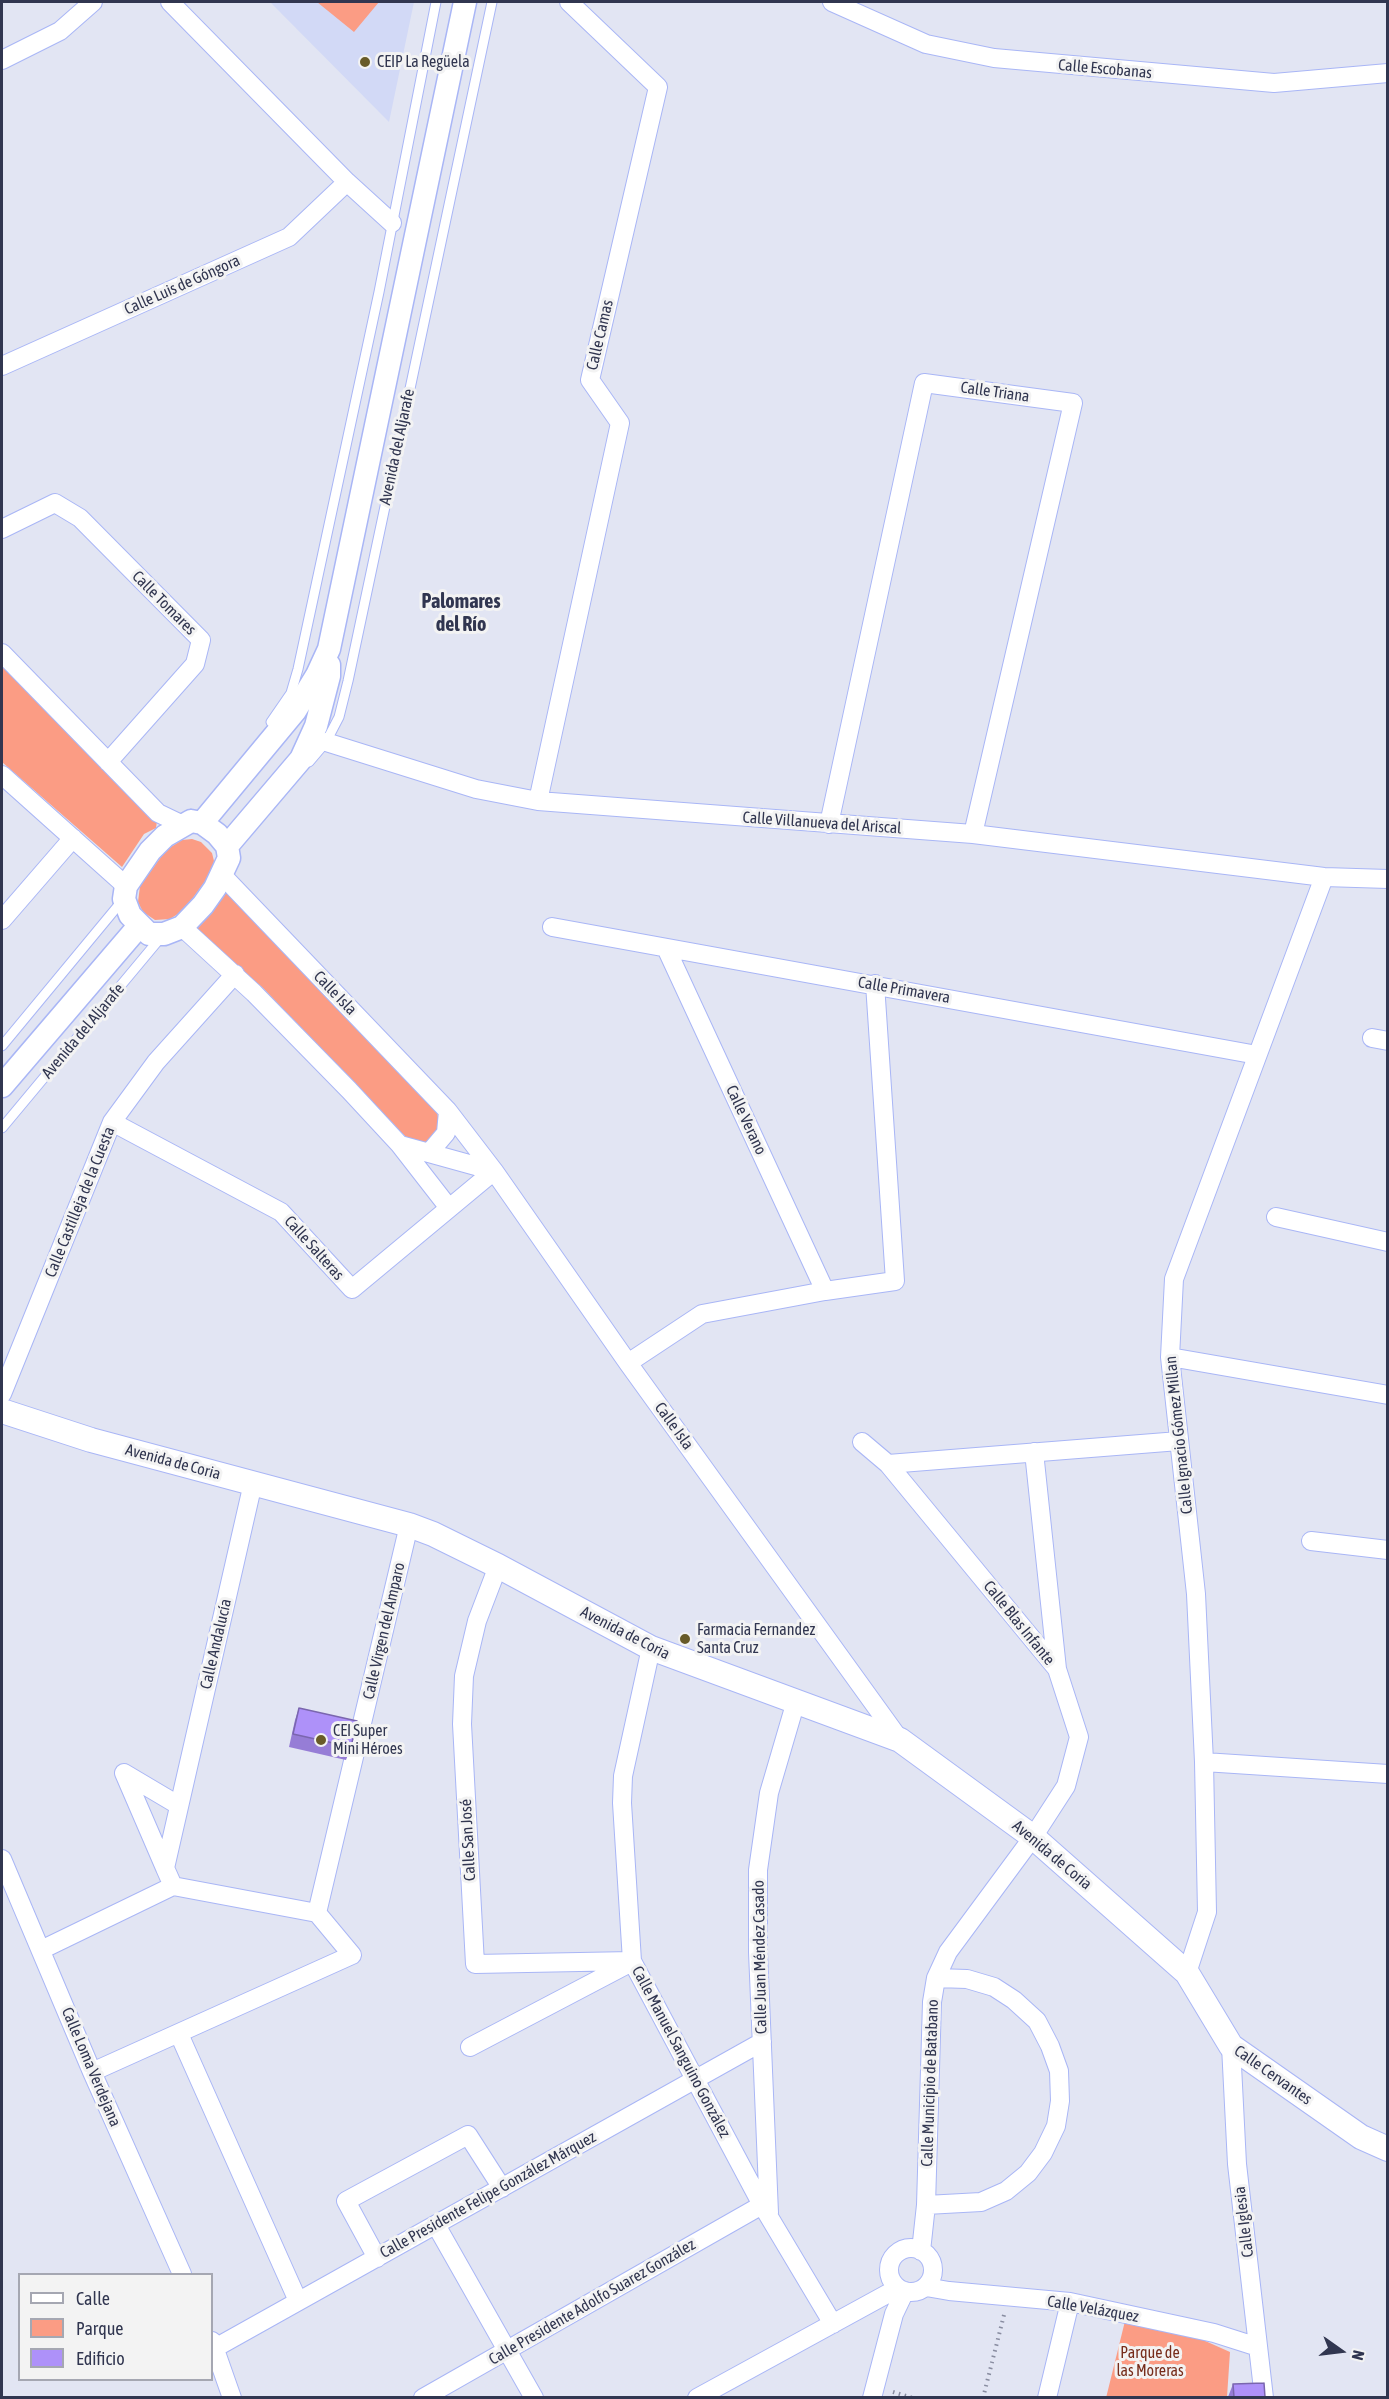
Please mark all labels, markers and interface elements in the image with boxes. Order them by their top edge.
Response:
place label: CEIP La Regüela [377,52,470,72]
marker: CEIP La Regüela [358,55,372,69]
street label: Calle Escobanas [1057,55,1153,83]
street label: Calle Luis de Góngora [121,251,243,319]
street label: Calle Camas [583,298,617,372]
street label: Calle Triana [959,378,1031,406]
street label: Avenida del Aljarafe [375,387,419,507]
street label: Calle Tomares [128,567,200,639]
district label: Palomares del Río [422,590,500,637]
street label: Calle Villanueva del Ariscal [742,808,902,838]
street label: Calle Isla [309,967,361,1019]
street label: Calle Primavera [856,972,952,1008]
street label: Avenida del Aljarafe [38,980,128,1082]
street label: Calle Verano [722,1082,770,1158]
street label: Calle Castilleja de la Cuesta [41,1124,119,1280]
street label: Calle Salteras [280,1212,348,1284]
street label: Calle Ignacio Gómez Millan [1161,1355,1197,1515]
street label: Calle Isla [650,1399,698,1453]
street label: Avenida de Coria [123,1440,223,1484]
street label: Calle Virgen del Amparo [359,1561,409,1701]
street label: Calle Blas Infante [979,1577,1059,1669]
street label: Calle Andalucía [196,1597,236,1691]
street label: Avenida de Coria [577,1602,673,1664]
place label: Farmacia Fernandez Santa Cruz [697,1620,815,1658]
marker: Farmacia Fernandez Santa Cruz [678,1632,692,1646]
place label: CEI Super Mini Héroes [333,1721,403,1759]
marker: CEI Super Mini Héroes [314,1733,328,1747]
street label: Calle San José [456,1799,480,1881]
street label: Avenida de Coria [1008,1816,1096,1894]
street label: Calle Juan Méndez Casado [749,1880,771,2034]
street label: Calle Manuel Sanguino González [628,1963,734,2141]
street label: Calle Municipio de Batabano [917,1999,943,2167]
street label: Calle Loma Verdejana [57,2004,125,2130]
street label: Calle Cervantes [1230,2041,1316,2109]
street label: Calle Presidente Felipe González Márquez [377,2127,599,2263]
street label: Calle Iglesia [1230,2185,1258,2259]
street label: Calle Presidente Adolfo Suarez González [485,2235,699,2369]
legend [18,2273,213,2381]
text: Calle [76,2288,110,2309]
street label: Calle Velázquez [1046,2292,1140,2326]
text: Parque [76,2318,124,2339]
north arrow [1311,2321,1371,2381]
park label: Parque de las Moreras [1116,2343,1184,2381]
text: Edificio [76,2348,125,2369]
text: N [1349,2349,1368,2362]

